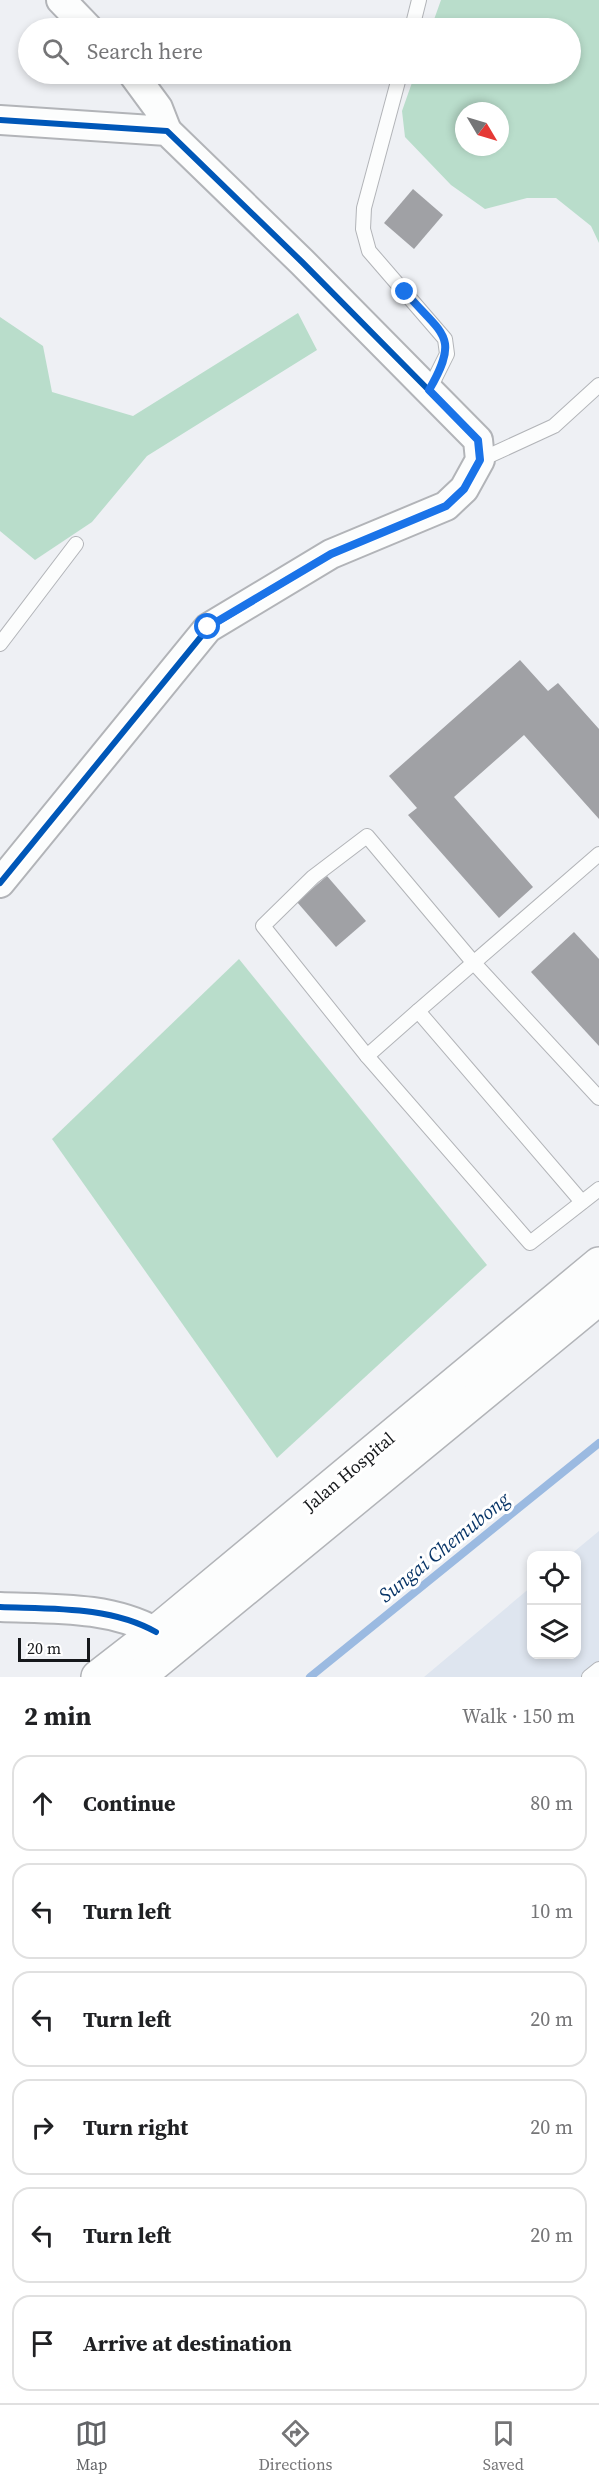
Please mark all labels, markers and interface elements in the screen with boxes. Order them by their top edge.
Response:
search box [18,18,581,84]
icon: search [39,35,72,68]
text: Search here [87,36,203,66]
north arrow [455,102,509,156]
route end [391,278,417,304]
route start [194,613,220,639]
street label: Jalan Hospital [297,1426,400,1518]
water label: Sungai Chemubong [372,1484,517,1609]
map controls [527,1551,581,1659]
button: locate [527,1551,581,1605]
button: layers [527,1605,581,1659]
scale bar [18,1635,90,1662]
text: 20 m [27,1637,61,1659]
text: 2 min [24,1698,91,1734]
text: Walk · 150 m [462,1702,575,1730]
icon: ahead [26,1787,59,1820]
text: Continue [83,1788,176,1818]
text: 80 m [530,1789,573,1817]
icon: left [26,1895,59,1928]
text: Turn left [83,1896,171,1926]
text: 10 m [530,1897,573,1925]
icon: left [26,2003,59,2036]
text: Turn left [83,2004,171,2034]
text: 20 m [530,2005,573,2033]
icon: right [26,2111,59,2144]
text: Turn right [83,2112,188,2142]
text: 20 m [530,2113,573,2141]
icon: left [26,2219,59,2252]
text: Turn left [83,2220,171,2250]
text: 20 m [530,2221,573,2249]
icon: arrive [26,2327,59,2360]
text: Arrive at destination [83,2328,292,2358]
tab: Map [75,2417,108,2475]
tab: Directions [258,2417,333,2475]
tab: Saved [483,2417,524,2475]

